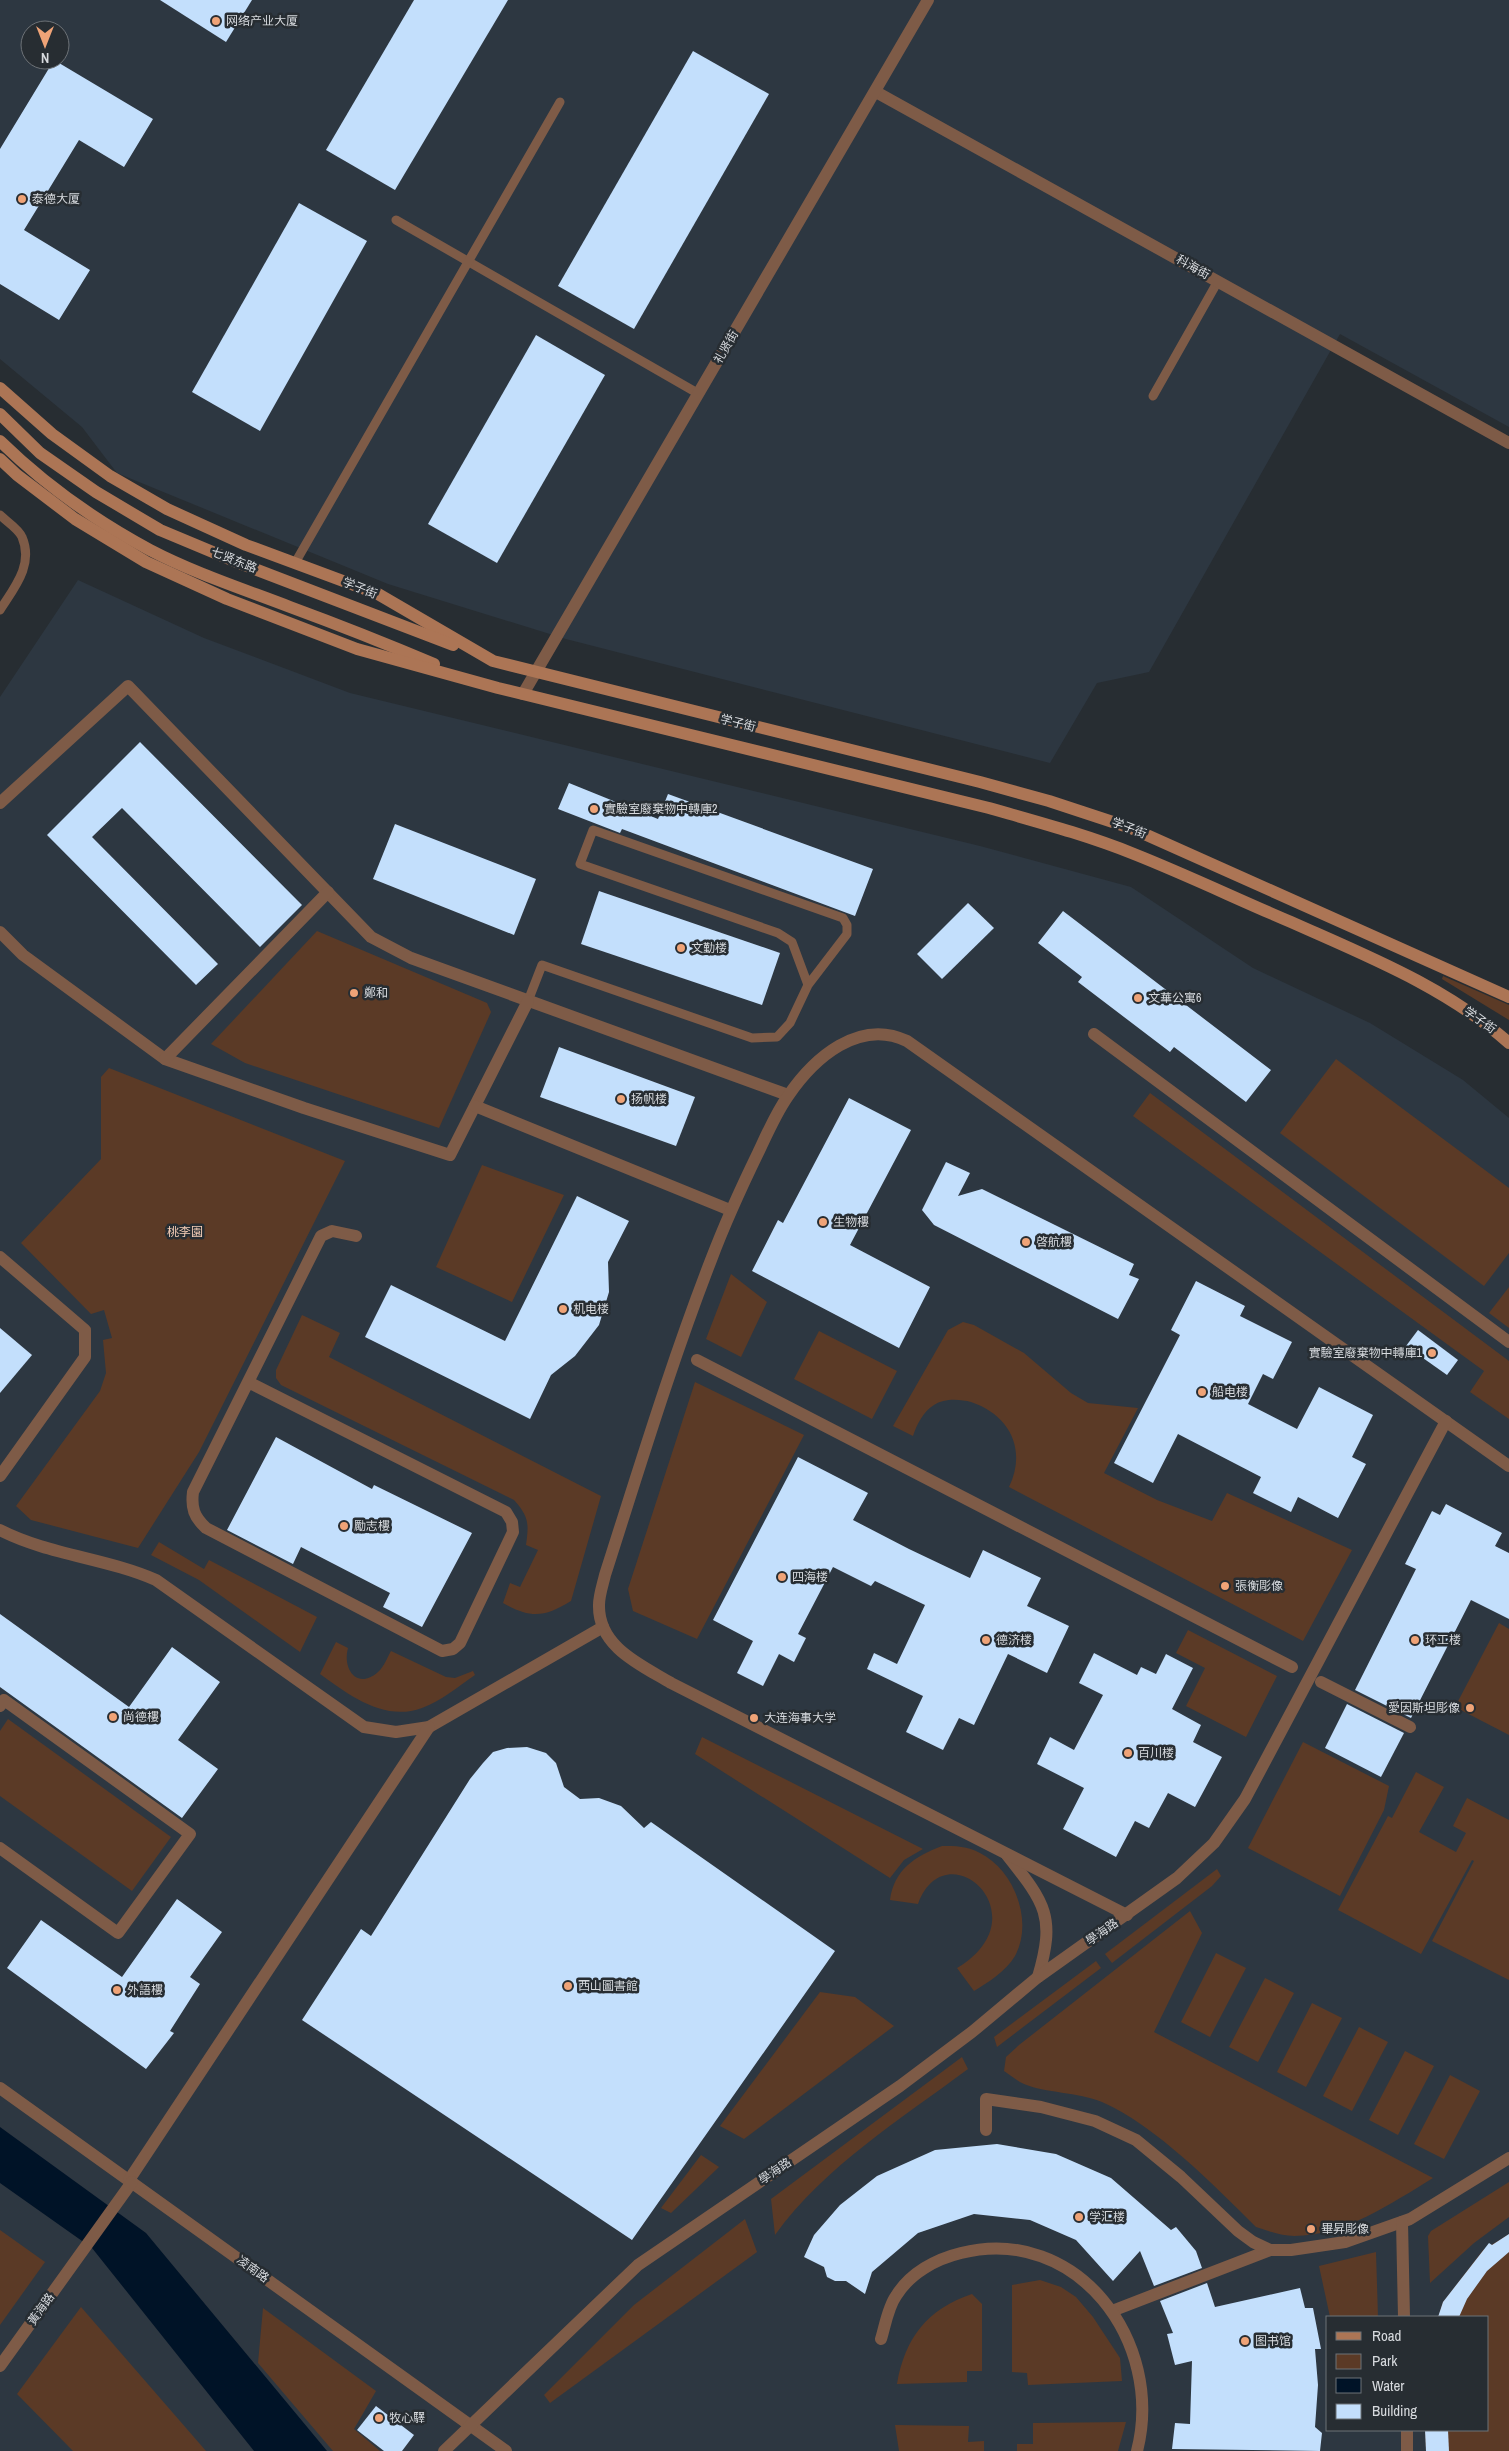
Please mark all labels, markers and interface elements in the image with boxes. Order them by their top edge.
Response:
place label: 网络产业大厦 [226,13,298,29]
marker: 网络产业大厦 [210,15,222,27]
north arrow [20,20,70,70]
text: N [41,49,49,67]
place label: 泰德大厦 [32,191,80,207]
marker: 泰德大厦 [16,193,28,205]
street label: 科海街 [1173,251,1213,283]
street label: 礼贤街 [710,327,742,367]
street label: 七贤东路 [209,544,259,576]
street label: 学子街 [340,574,380,602]
street label: 学子街 [719,711,757,735]
place label: 實驗室廢棄物中轉庫2 [604,801,717,817]
marker: 實驗室廢棄物中轉庫2 [588,803,600,815]
street label: 学子街 [1109,814,1149,842]
place label: 文勤楼 [691,940,727,956]
marker: 文勤楼 [675,942,687,954]
place label: 鄭和 [364,985,388,1001]
marker: 鄭和 [348,987,360,999]
place label: 文華公寓6 [1148,990,1201,1006]
marker: 文華公寓6 [1132,992,1144,1004]
street label: 学子街 [1461,1003,1499,1037]
place label: 扬帆楼 [631,1091,667,1107]
marker: 扬帆楼 [615,1093,627,1105]
place label: 生物樓 [833,1214,869,1230]
marker: 生物樓 [817,1216,829,1228]
park label: 桃李園 [167,1224,203,1240]
place label: 啓航樓 [1036,1234,1072,1250]
marker: 啓航樓 [1020,1236,1032,1248]
place label: 机电楼 [573,1301,609,1317]
marker: 机电楼 [557,1303,569,1315]
place label: 實驗室廢棄物中轉庫1 [1309,1345,1423,1361]
marker: 實驗室廢棄物中轉庫1 [1426,1347,1438,1359]
place label: 船电楼 [1212,1384,1248,1400]
marker: 船电楼 [1196,1386,1208,1398]
place label: 勵志樓 [354,1518,390,1534]
marker: 勵志樓 [338,1520,350,1532]
place label: 四海楼 [792,1569,828,1585]
marker: 四海楼 [776,1571,788,1583]
place label: 張衡彫像 [1235,1578,1283,1594]
marker: 張衡彫像 [1219,1580,1231,1592]
place label: 德济楼 [996,1632,1032,1648]
place label: 环工楼 [1425,1632,1461,1648]
marker: 德济楼 [980,1634,992,1646]
marker: 环工楼 [1409,1634,1421,1646]
place label: 愛因斯坦彫像 [1388,1700,1460,1716]
marker: 愛因斯坦彫像 [1464,1702,1476,1714]
place label: 尚德樓 [123,1709,159,1725]
place label: 大连海事大学 [764,1710,836,1726]
marker: 尚德樓 [107,1711,119,1723]
marker: 大连海事大学 [748,1712,760,1724]
place label: 百川楼 [1138,1745,1174,1761]
marker: 百川楼 [1122,1747,1134,1759]
street label: 學海路 [1083,1915,1121,1949]
place label: 西山圖書館 [578,1978,638,1994]
marker: 西山圖書館 [562,1980,574,1992]
place label: 外語樓 [127,1982,163,1998]
marker: 外語樓 [111,1984,123,1996]
street label: 學海路 [756,2154,794,2188]
place label: 学汇楼 [1089,2209,1125,2225]
marker: 学汇楼 [1073,2211,1085,2223]
place label: 畢昇彫像 [1321,2221,1369,2237]
marker: 畢昇彫像 [1305,2223,1317,2235]
street label: 凌南路 [234,2252,272,2286]
street label: 黃海路 [24,2290,58,2328]
legend [1326,2316,1489,2431]
text: Road [1372,2325,1401,2346]
place label: 图书馆 [1255,2333,1291,2349]
marker: 图书馆 [1239,2335,1251,2347]
text: Park [1372,2350,1398,2371]
text: Water [1372,2375,1404,2396]
text: Building [1372,2400,1417,2421]
place label: 牧心驛 [389,2410,425,2426]
marker: 牧心驛 [373,2412,385,2424]

